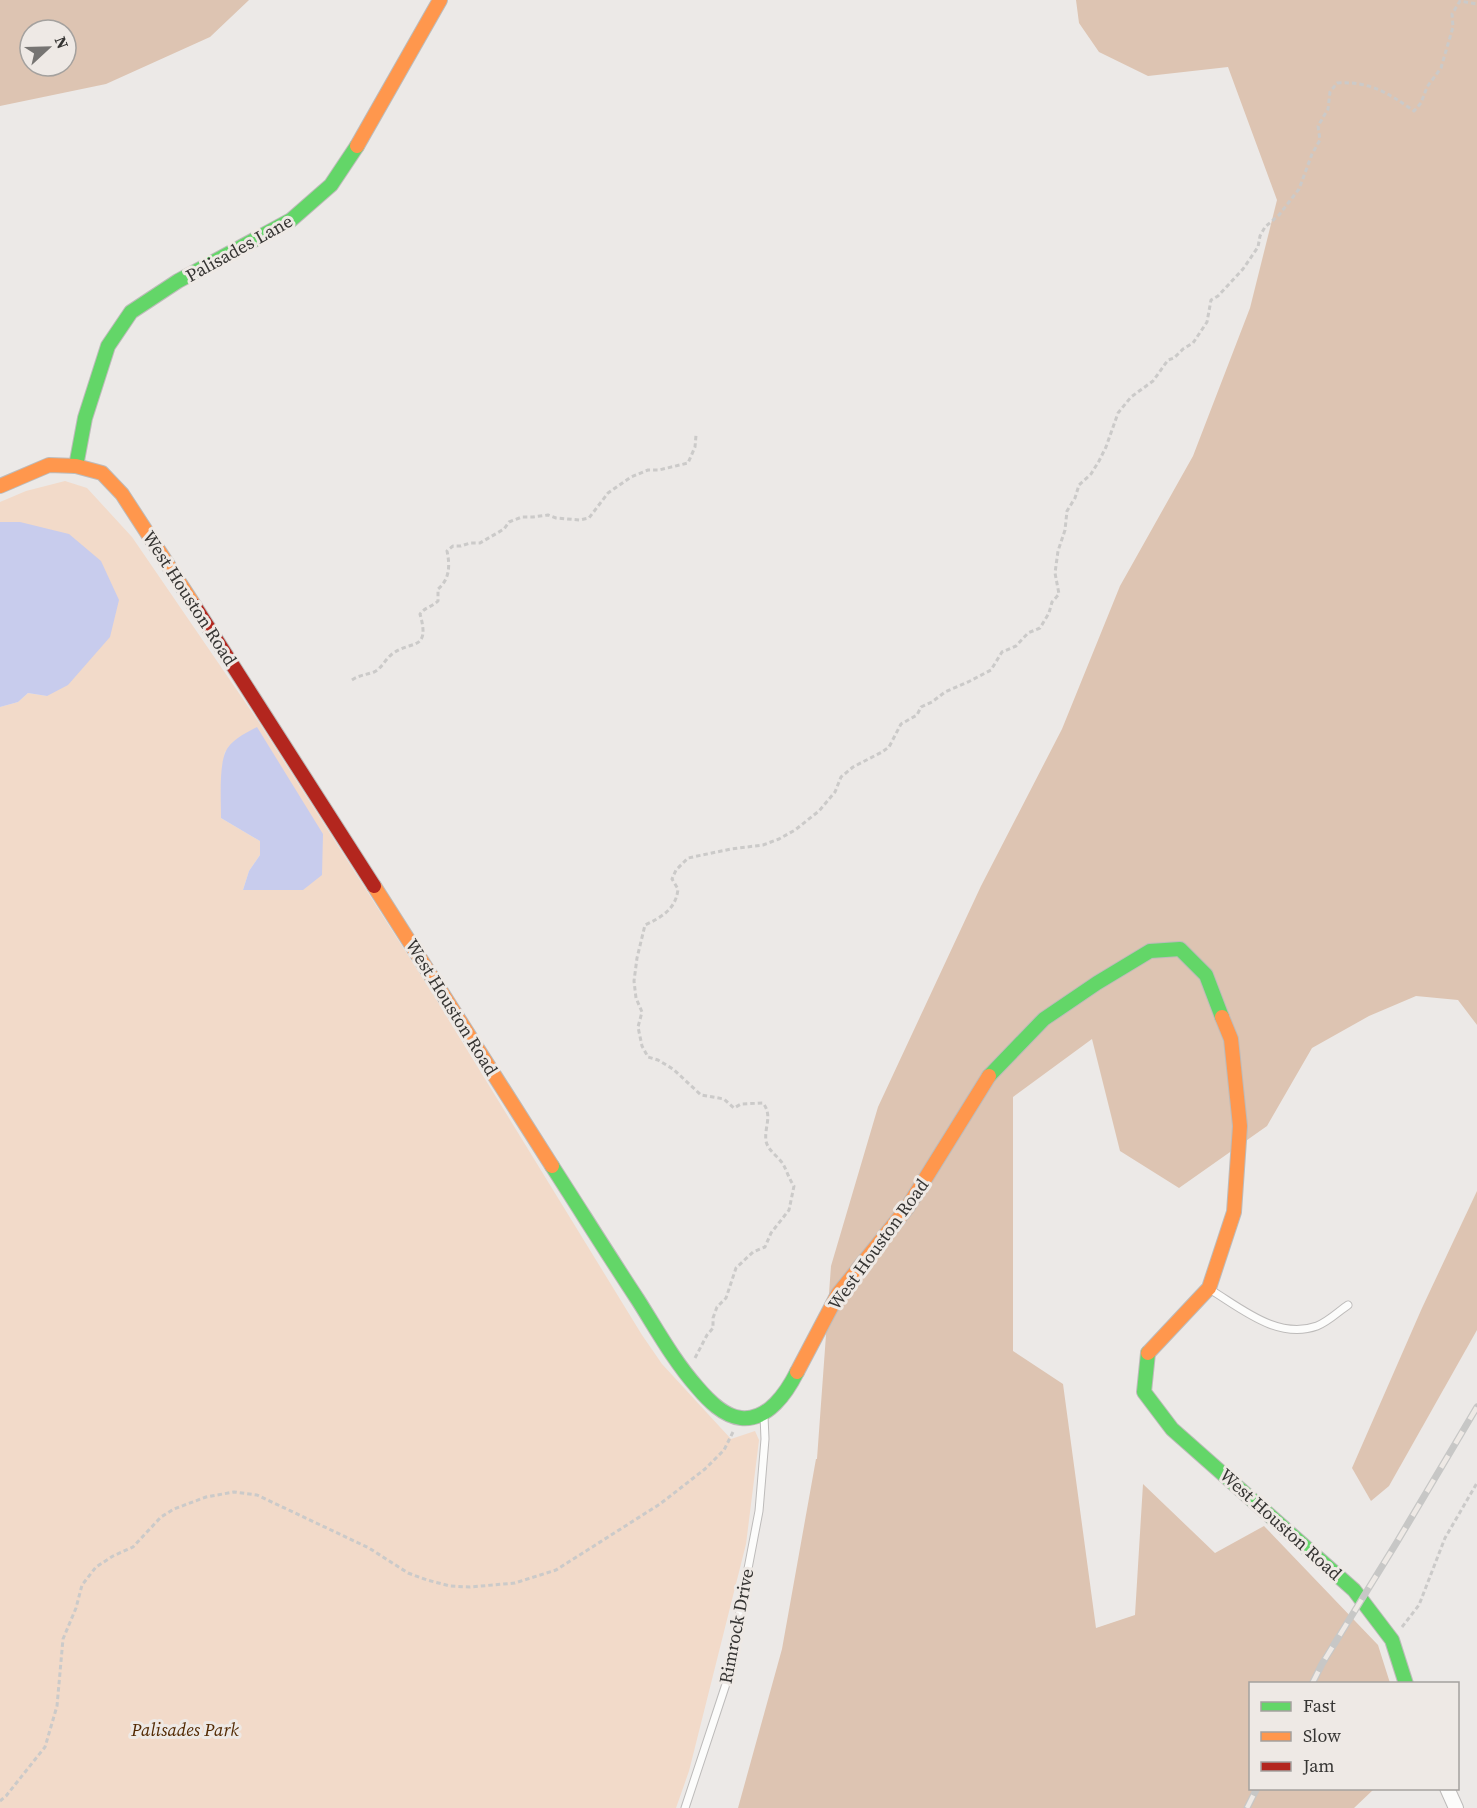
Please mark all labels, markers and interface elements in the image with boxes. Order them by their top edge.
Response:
north arrow [18,18,78,78]
text: N [50,33,74,52]
street label: Palisades Lane [181,208,297,288]
street label: West Houston Road [137,526,243,670]
street label: West Houston Road [400,934,504,1080]
street label: West Houston Road [822,1173,934,1315]
street label: West Houston Road [1214,1462,1348,1586]
street label: Rimrock Drive [713,1566,759,1686]
legend [1249,1682,1459,1790]
text: Fast [1303,1693,1336,1718]
park label: Palisades Park [130,1717,239,1742]
text: Slow [1303,1723,1341,1748]
text: Jam [1302,1753,1335,1778]

